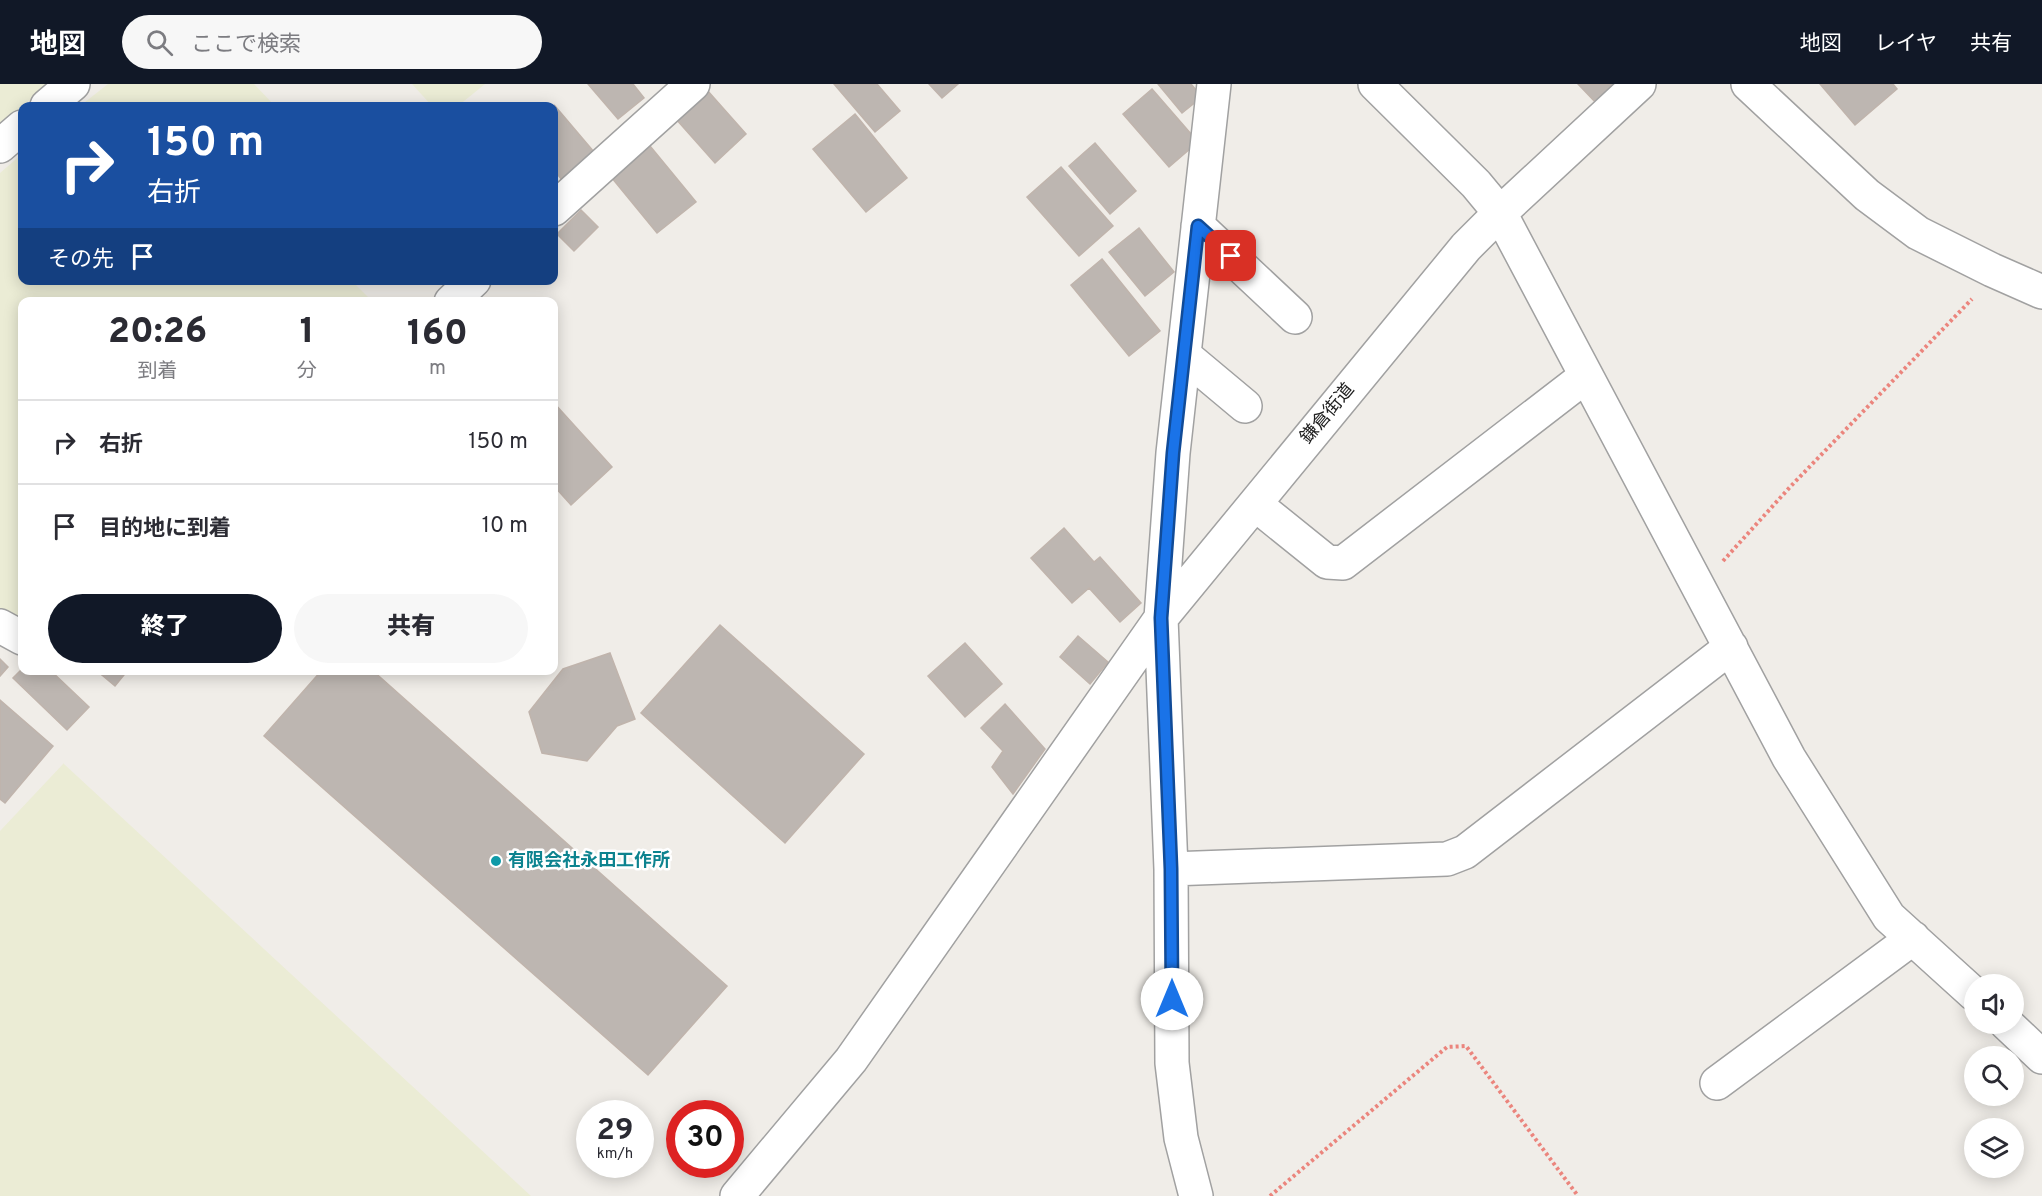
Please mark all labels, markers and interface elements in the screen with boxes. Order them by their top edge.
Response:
search box [122,15,542,69]
icon: search [143,26,176,59]
text: 地図 [30,28,86,64]
text: 地図 [1800,31,1842,58]
text: レイヤ [1875,31,1937,58]
text: 共有 [1970,31,2012,58]
text: ここで検索 [191,32,301,59]
text: 150 m [147,118,264,171]
icon: right [48,126,126,204]
text: 右折 [147,177,201,211]
pin [1205,230,1256,281]
icon: arrive [1214,239,1247,272]
icon: arrive [126,240,159,273]
text: その先 [48,247,114,274]
text: 20:26 [108,310,207,356]
text: 1 [300,310,314,356]
text: 160 [407,312,468,358]
text: m [429,356,446,382]
text: 到着 [138,359,178,385]
text: 分 [297,359,317,385]
street label: 鎌倉街道 [1296,379,1360,449]
icon: right [48,426,81,459]
text: 150 m [468,429,528,456]
text: 右折 [99,432,143,459]
icon: arrive [48,510,81,543]
text: 10 m [482,513,528,540]
text: 目的地に到着 [99,516,231,543]
button: 終了 [48,594,282,663]
button: 共有 [294,594,528,663]
place label: 有限会社永田工作所 [508,850,670,873]
marker: 有限会社永田工作所 [489,854,503,868]
position arrow [1140,967,1204,1031]
map controls [1964,974,2024,1178]
button: sound [1964,974,2024,1034]
button: search [1964,1046,2024,1106]
speed limit sign: 30 [666,1100,744,1178]
text: 29 [597,1113,633,1150]
button: layers [1964,1118,2024,1178]
text: km/h [597,1145,633,1164]

